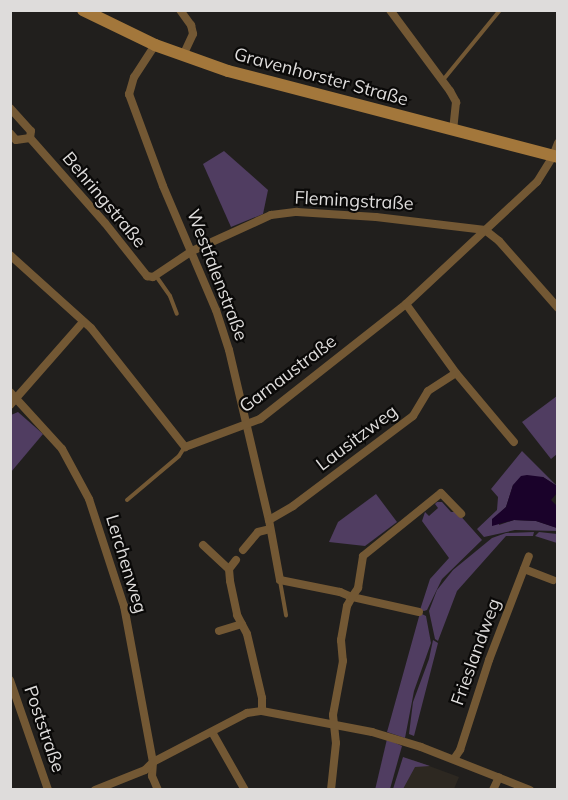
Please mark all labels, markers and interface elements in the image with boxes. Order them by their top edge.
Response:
street label: Gravenhorster Straße [232,43,410,111]
street label: Behringstraße [58,148,150,252]
street label: Flemingstraße [294,187,414,215]
street label: Westfalenstraße [182,206,252,344]
street label: Garnaustraße [235,331,341,417]
street label: Lausitzweg [312,401,402,475]
street label: Lerchenweg [101,512,151,616]
street label: Frieslandweg [447,596,505,708]
street label: Poststraße [19,683,69,775]

